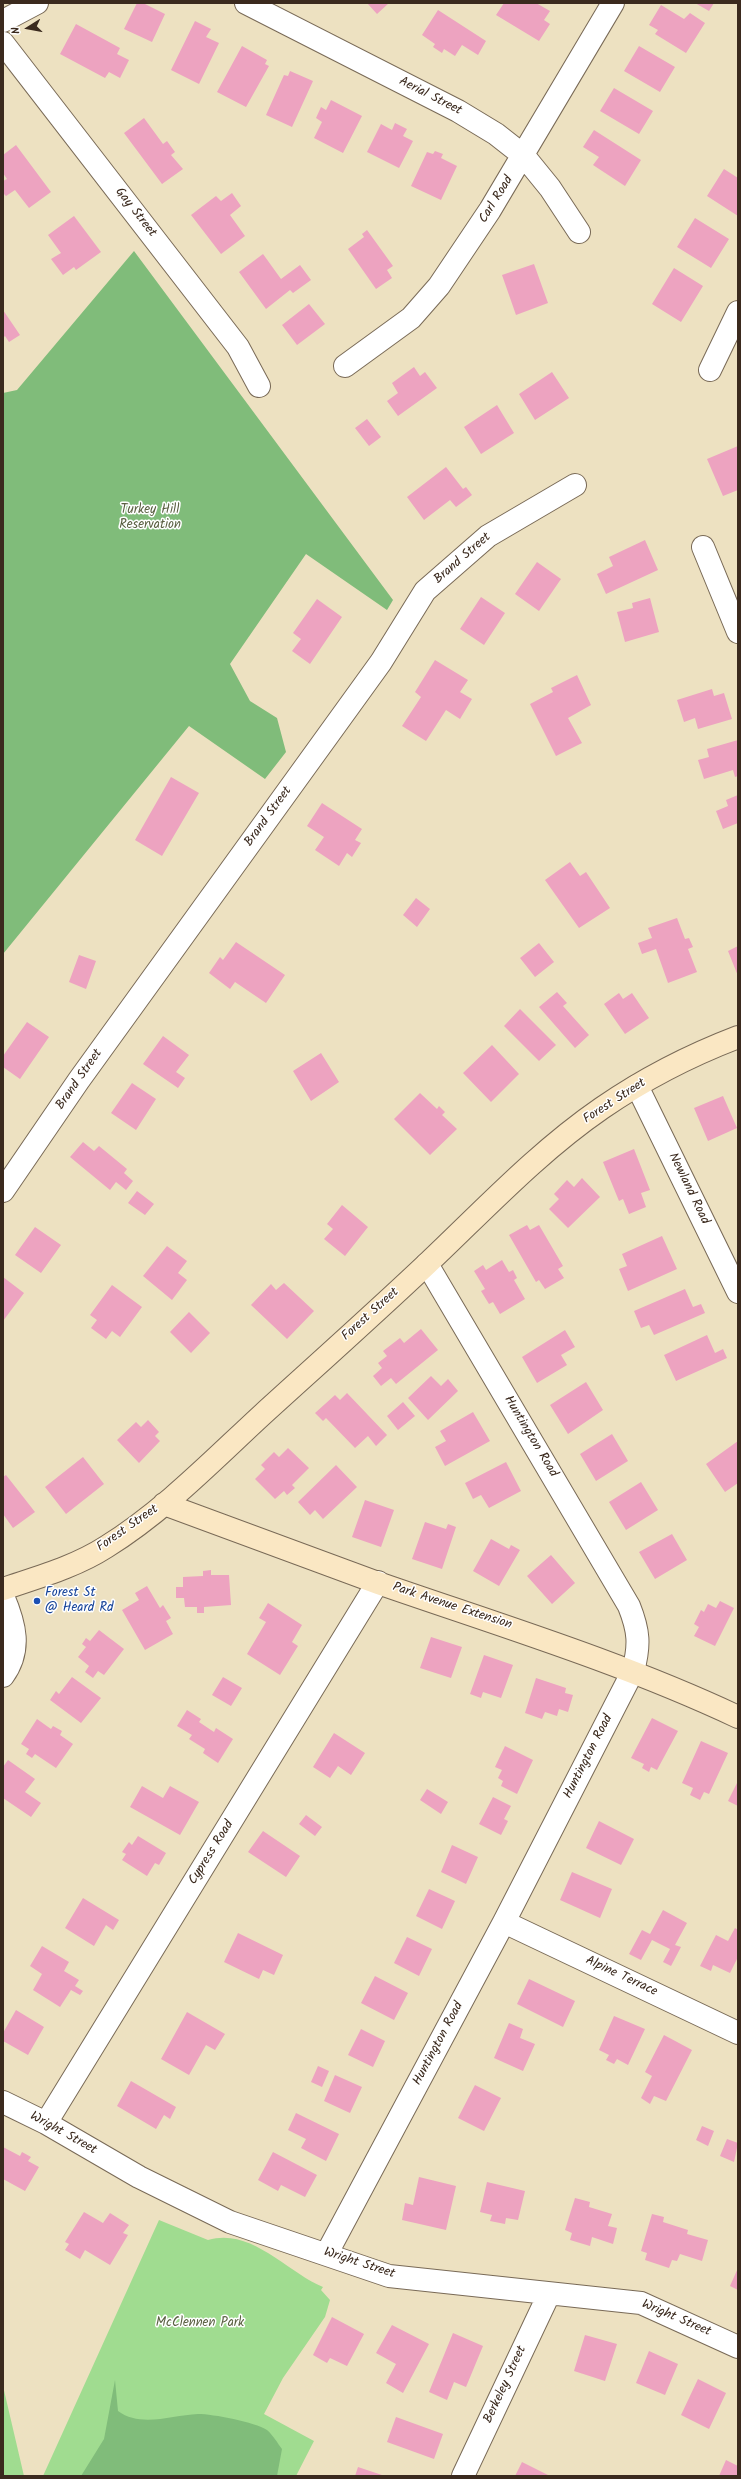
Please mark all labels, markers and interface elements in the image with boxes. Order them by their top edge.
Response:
north arrow [8,8,48,48]
text: N [7,25,26,35]
street label: Aerial Street [396,74,464,120]
street label: Carl Road [476,174,518,226]
street label: Gay Street [111,185,159,241]
park label: Turkey Hill Reservation [119,503,181,534]
street label: Brand Street [431,530,495,588]
street label: Brand Street [242,784,296,850]
street label: Brand Street [53,1047,107,1113]
street label: Forest Street [581,1076,649,1128]
street label: Newland Road [664,1151,712,1227]
street label: Forest Street [339,1285,403,1345]
street label: Huntington Road [500,1393,560,1481]
street label: Forest Street [94,1502,162,1556]
street label: Park Avenue Extension [390,1580,514,1634]
place label: Forest St @ Heard Rd [45,1586,113,1617]
marker: Forest St @ Heard Rd [32,1596,42,1606]
street label: Huntington Road [561,1712,617,1802]
street label: Cypress Road [186,1818,238,1888]
street label: Alpine Terrace [583,1954,659,2000]
street label: Huntington Road [410,2000,468,2088]
street label: Wright Street [27,2109,99,2159]
street label: Wright Street [321,2245,397,2283]
street label: Wright Street [639,2297,713,2341]
park label: McClennen Park [156,2316,244,2332]
street label: Berkeley Street [481,2344,531,2426]

